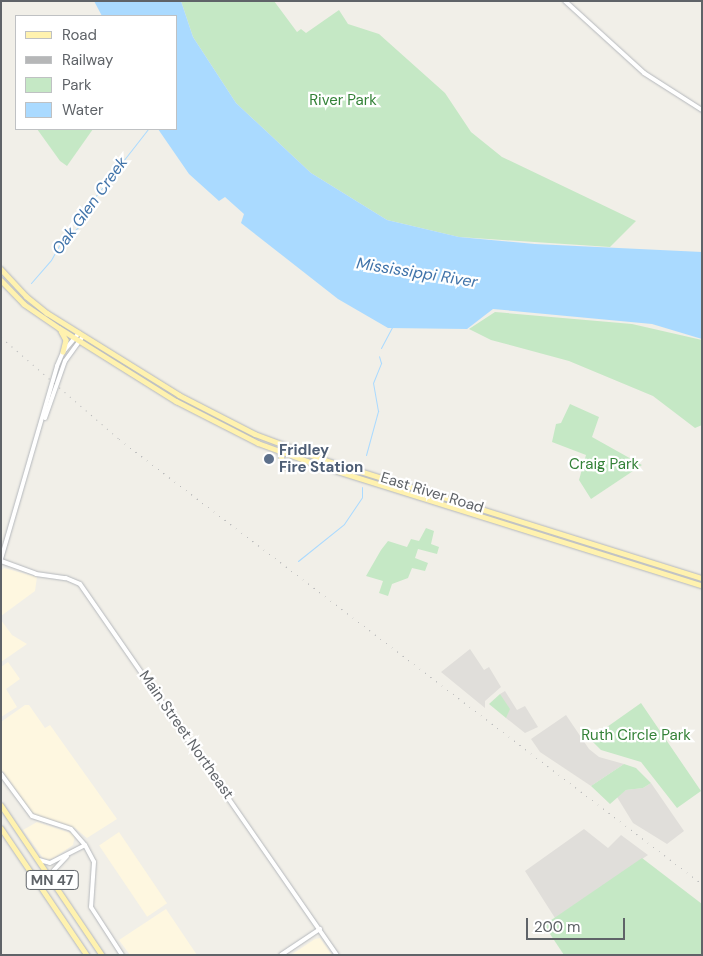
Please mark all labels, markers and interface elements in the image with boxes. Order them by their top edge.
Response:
legend [15,15,178,130]
text: Road [62,25,97,45]
text: Railway [62,50,113,70]
text: Park [62,75,92,95]
park label: River Park [309,92,377,110]
text: Water [62,100,103,120]
water label: Oak Glen Creek [48,153,132,259]
water label: Mississippi River [355,254,479,292]
place label: Fridley Fire Station [279,441,363,476]
marker: Fridley Fire Station [263,453,275,465]
park label: Craig Park [569,456,639,474]
street label: East River Road [378,469,486,517]
street label: Main Street Northeast [135,667,237,803]
park label: Ruth Circle Park [581,727,691,745]
road number: MN 47 [24,868,80,892]
scale bar [528,908,627,940]
text: 200 m [534,917,580,937]

